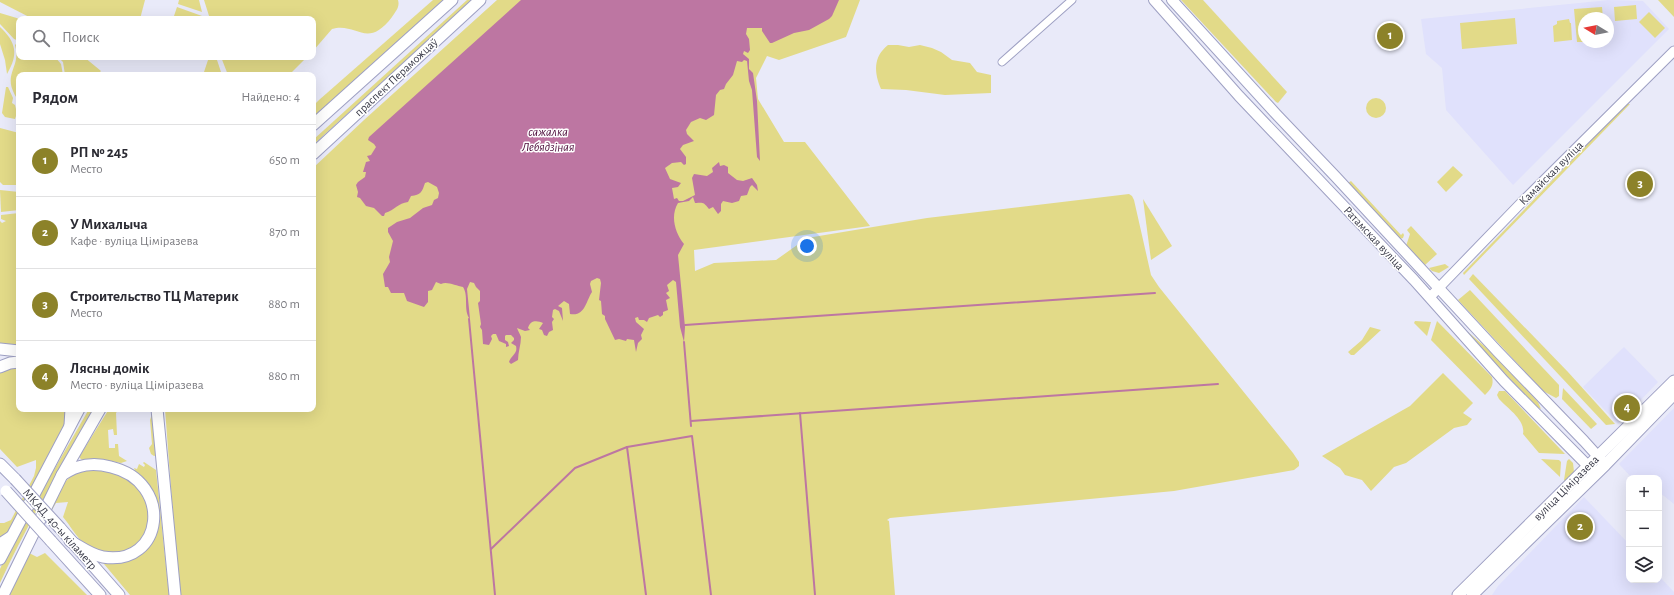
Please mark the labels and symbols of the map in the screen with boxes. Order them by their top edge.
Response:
north arrow [1578,12,1614,48]
pin: 1 [1377,21,1403,51]
street label: праспект Пераможцаў [352,36,440,119]
water label: сажалка Лебядзіная [521,126,574,154]
street label: Камайская вуліца [1517,138,1586,208]
pin: 3 [1627,169,1653,199]
street label: Ратамская вуліца [1341,204,1407,273]
your location [797,236,817,256]
pin: 4 [1614,393,1640,423]
street label: вуліца Ціміразева [1531,453,1602,524]
street label: МКАД, 40-ы кіламетр [21,486,99,572]
pin: 2 [1567,512,1593,542]

